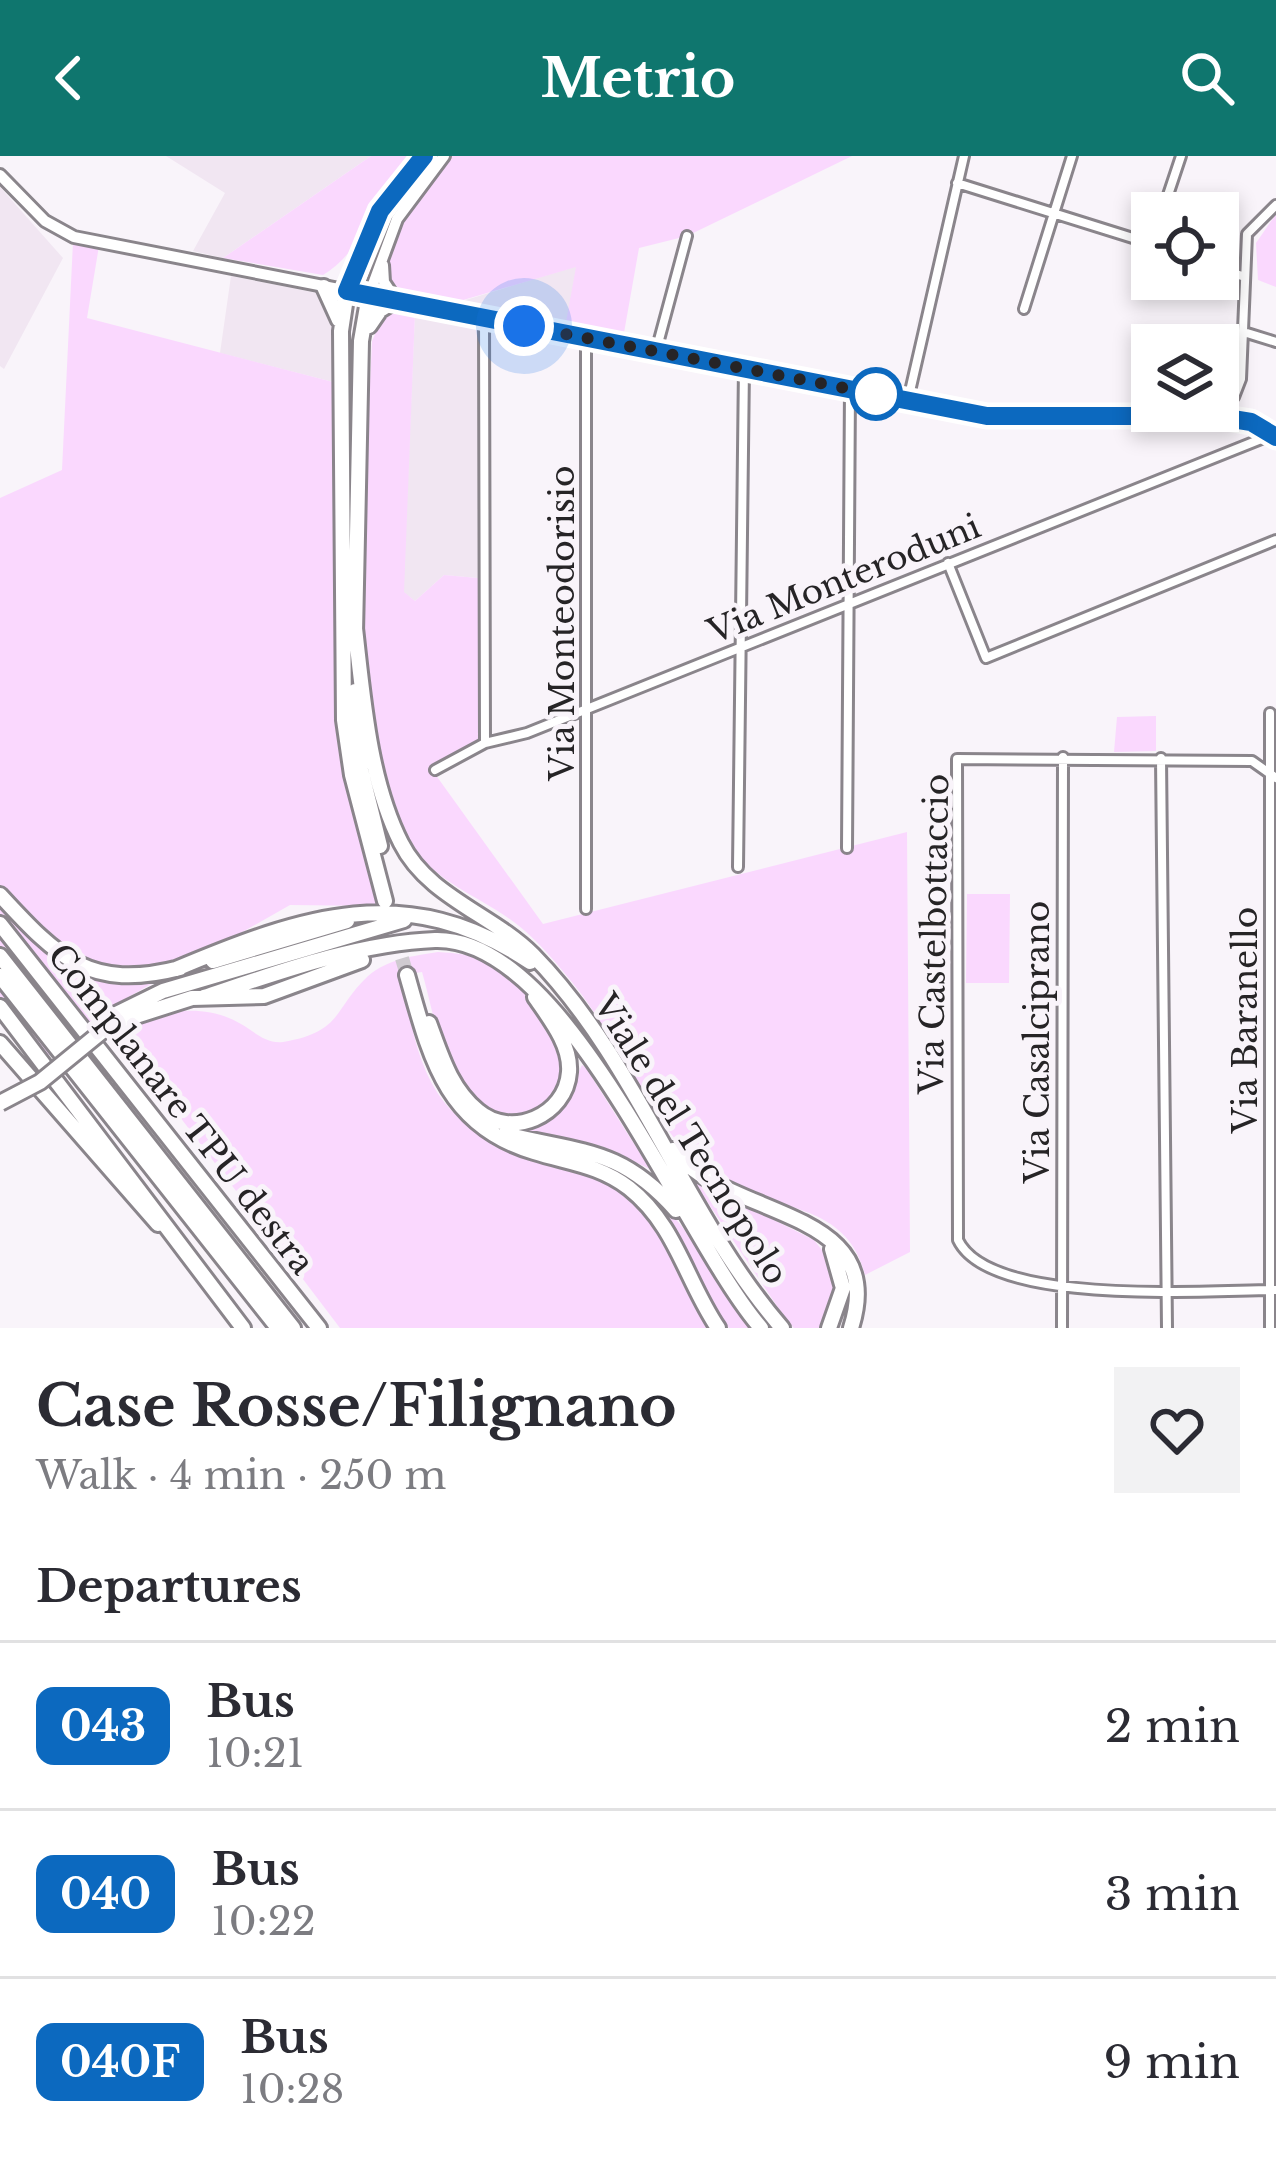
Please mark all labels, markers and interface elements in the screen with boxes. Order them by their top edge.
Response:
icon: back [36,45,102,111]
text: Metrio [541,45,735,112]
icon: search [1174,45,1240,111]
map controls [1131,192,1239,432]
button: locate [1131,192,1239,300]
your location [494,296,554,356]
button: layers [1131,324,1239,432]
unlabelled marker [851,369,901,419]
street label: Via Monteodorisio [542,465,583,782]
street label: Via Monteroduni [701,506,986,653]
street label: Via Castelbottaccio [911,773,957,1096]
street label: Via Casalciprano [1017,901,1058,1184]
street label: Via Baranello [1225,907,1266,1134]
street label: Complanare TPU destra [39,935,323,1283]
street label: Viale del Tecnopolo [584,985,797,1292]
button: heart [1114,1367,1240,1493]
text: Case Rosse/Filignano [36,1371,677,1441]
text: Walk · 4 min · 250 m [36,1451,446,1500]
text: Departures [36,1558,302,1614]
text: Bus [206,1673,295,1729]
text: 2 min [1105,1698,1240,1754]
text: 043 [60,1700,146,1752]
text: 10:21 [206,1729,304,1778]
text: Bus [211,1841,300,1897]
text: 3 min [1105,1866,1240,1922]
text: 040 [60,1868,151,1920]
text: 10:22 [211,1897,316,1946]
text: Bus [240,2009,329,2065]
text: 9 min [1104,2034,1240,2090]
text: 040F [60,2036,180,2088]
text: 10:28 [240,2065,344,2114]

